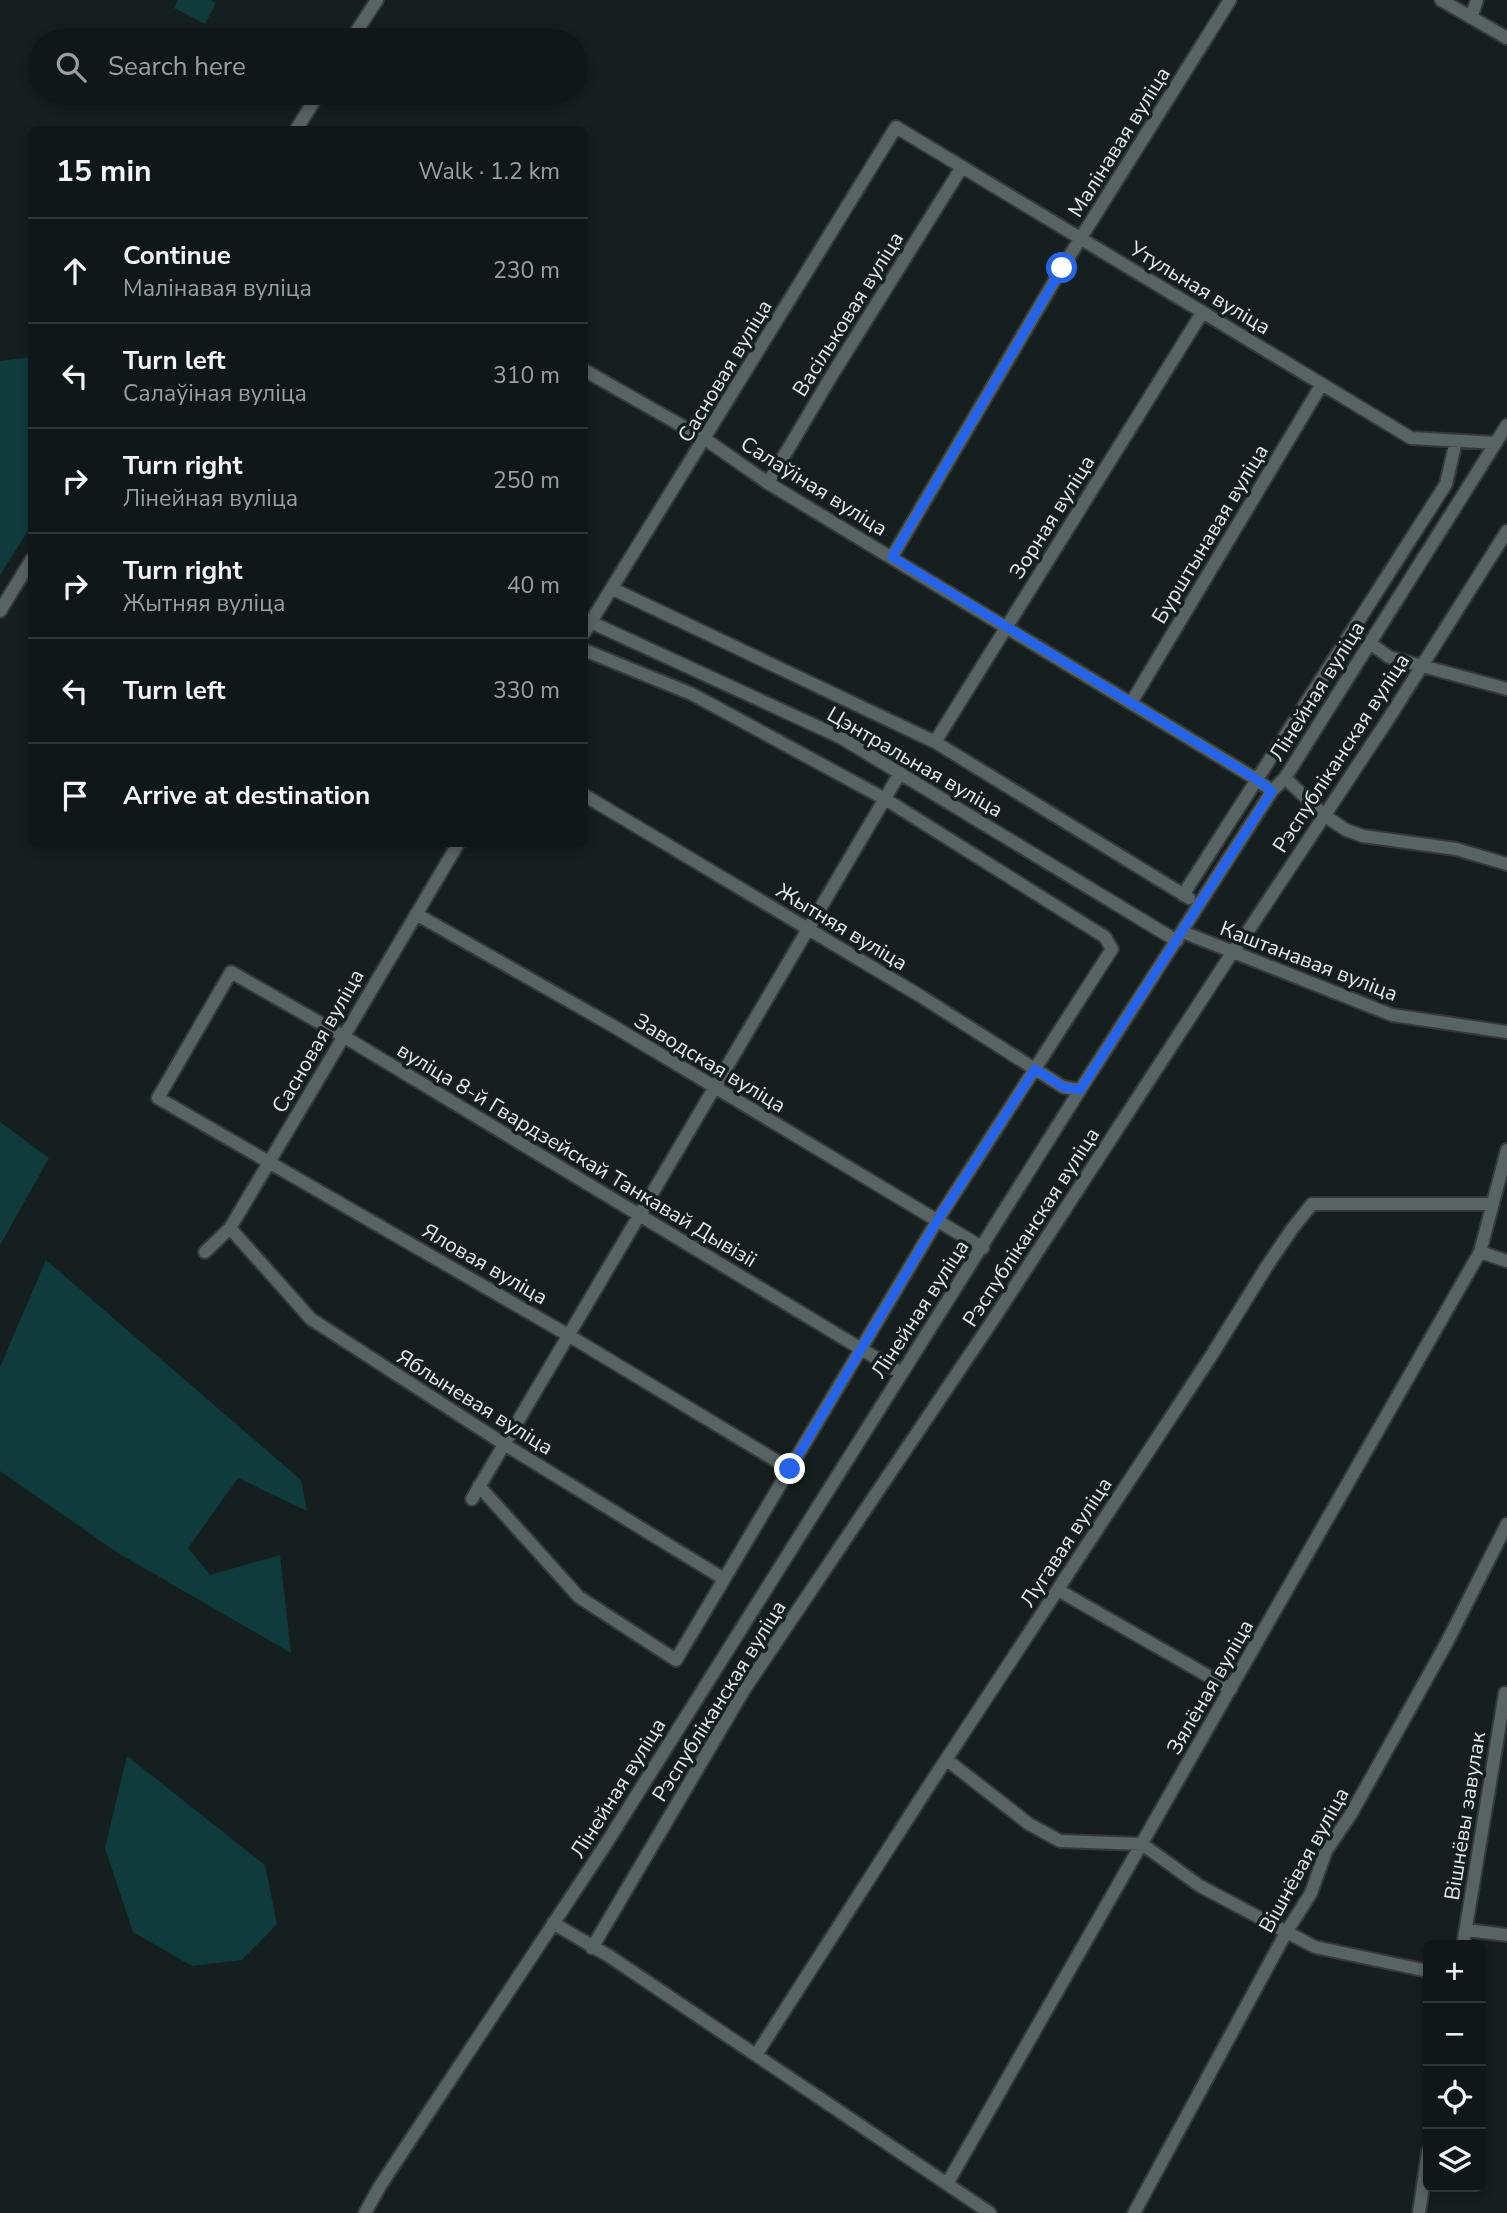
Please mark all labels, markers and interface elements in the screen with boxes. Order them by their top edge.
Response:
search box [28,28,588,105]
icon: search [52,48,90,86]
text: Search here [108,49,246,84]
street label: Малінавая вуліца [1061,61,1177,223]
text: 15 min [56,151,152,192]
text: Walk · 1.2 km [418,156,560,187]
street label: Васільковая вуліца [786,226,910,402]
street label: Утульная вуліца [1123,234,1276,341]
text: Continue [123,238,231,273]
icon: ahead [56,252,94,290]
route start [1046,252,1077,283]
text: 230 m [493,255,560,286]
text: Малінавая вуліца [123,273,312,304]
street label: Сасновая вуліца [671,294,779,448]
text: Turn left [123,343,226,378]
icon: left [56,357,94,395]
text: 310 m [493,360,560,391]
text: Салаўіная вуліца [123,378,307,409]
street label: Салаўіная вуліца [735,430,893,542]
street label: Бурштынавая вуліца [1145,439,1275,629]
text: Turn right [123,448,242,483]
street label: Зорная вуліца [1003,450,1101,584]
icon: right [56,462,94,500]
text: 250 m [493,465,560,496]
text: Лінейная вуліца [123,483,298,514]
text: Turn right [123,553,242,588]
icon: right [56,567,94,605]
text: 40 m [507,570,560,601]
text: Жытняя вуліца [123,588,285,619]
street label: Лінейная вуліца [1263,616,1371,766]
street label: Рэспубліканская вуліца [1266,648,1416,858]
icon: left [56,672,94,710]
text: Turn left [123,673,226,708]
text: 330 m [493,675,560,706]
street label: Цэнтральная вуліца [822,700,1008,824]
icon: arrive [56,777,94,815]
text: Arrive at destination [123,778,370,813]
street label: Жытняя вуліца [771,877,913,977]
street label: Каштанавая вуліца [1216,914,1402,1008]
street label: Сасновая вуліца [265,964,371,1118]
street label: Заводская вуліца [629,1007,791,1119]
street label: вуліца 8-й Гвардзейскай Танкавай Дывізіі [392,1036,762,1274]
street label: Рэспубліканская вуліца [956,1122,1106,1332]
street label: Яловая вуліца [417,1217,553,1311]
street label: Лінейная вуліца [865,1234,975,1384]
street label: Яблыневая вуліца [392,1343,558,1461]
route end [774,1453,805,1484]
street label: Лугавая вуліца [1014,1472,1118,1612]
street label: Рэспубліканская вуліца [646,1595,792,1807]
street label: Зялёная вуліца [1160,1614,1260,1760]
street label: Лінейная вуліца [564,1713,672,1863]
street label: Вішнёвы завулак [1438,1729,1492,1902]
street label: Вішнёвая вуліца [1252,1782,1356,1938]
map controls [1423,1940,1486,2192]
button: + [1423,1940,1486,2003]
button: − [1423,2003,1486,2066]
button: locate [1423,2066,1486,2129]
button: layers [1423,2129,1486,2192]

